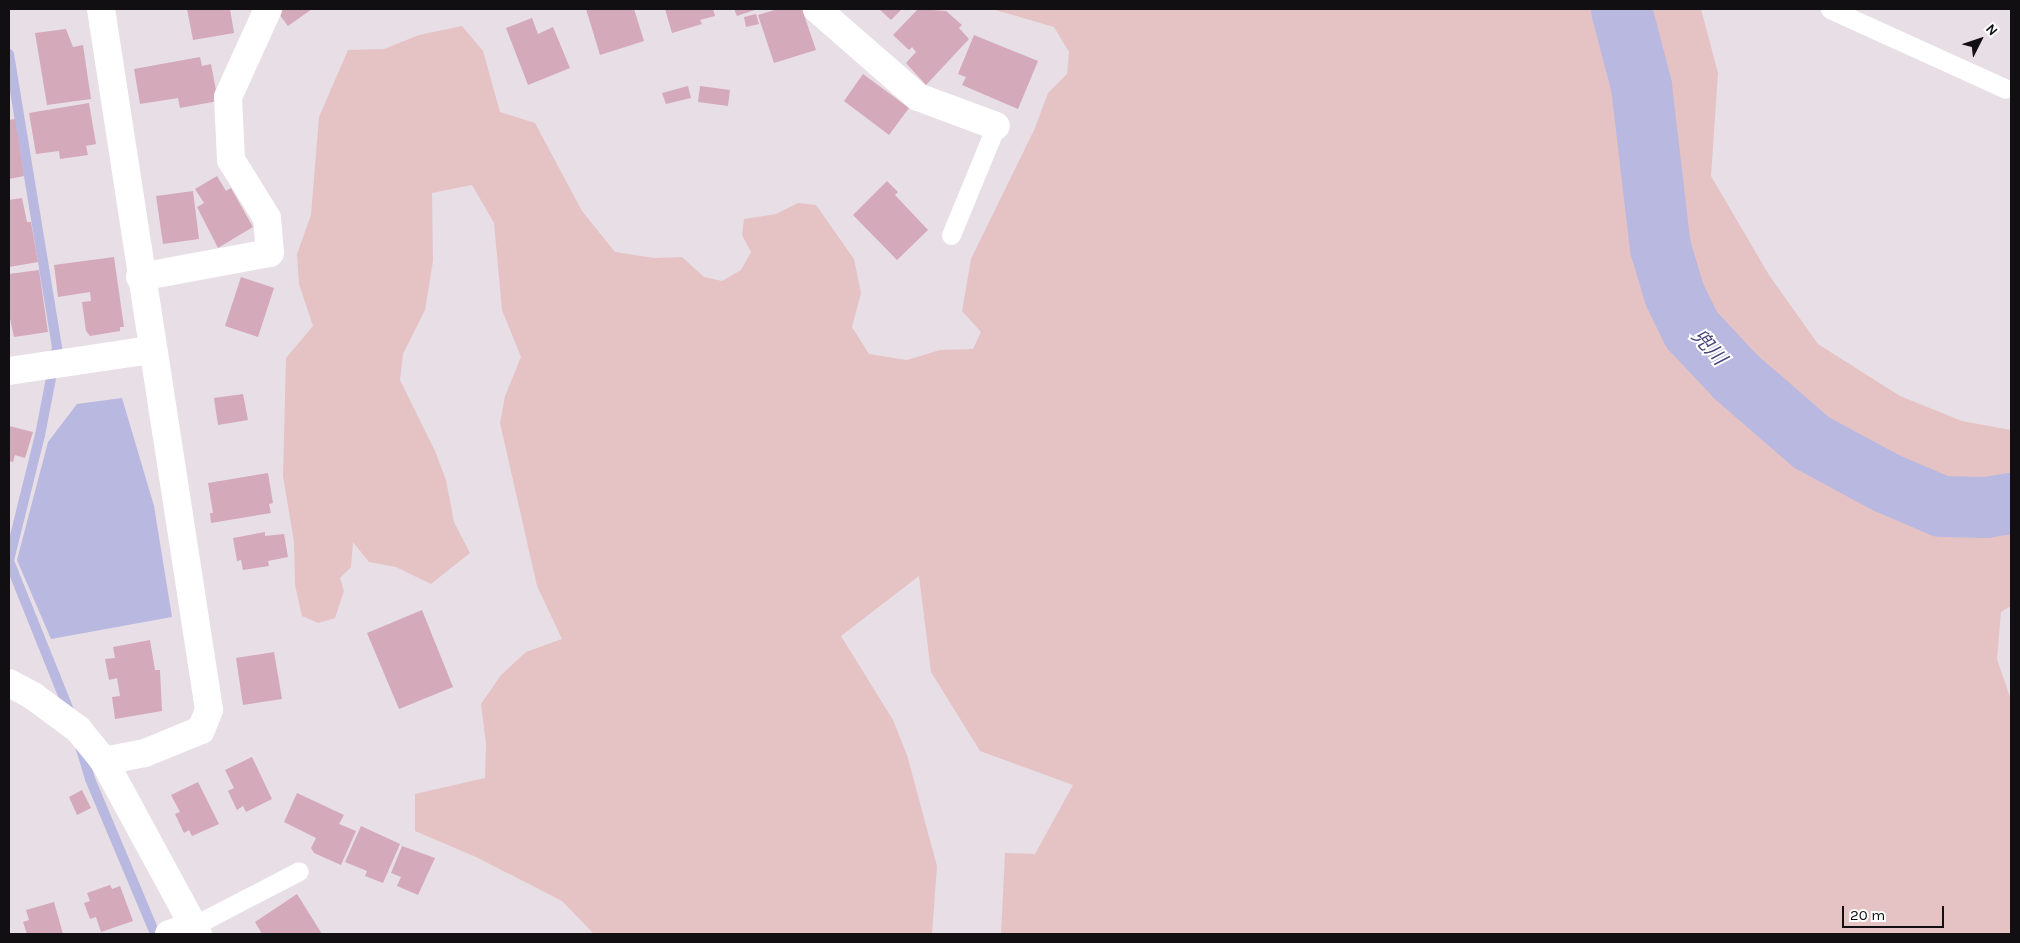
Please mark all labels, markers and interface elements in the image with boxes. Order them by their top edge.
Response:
north arrow [1955,15,2005,65]
text: N [1982,20,2001,39]
water label: 兜川 [1687,324,1731,370]
scale bar [1845,896,1948,928]
text: 20 m [1850,906,1885,924]

